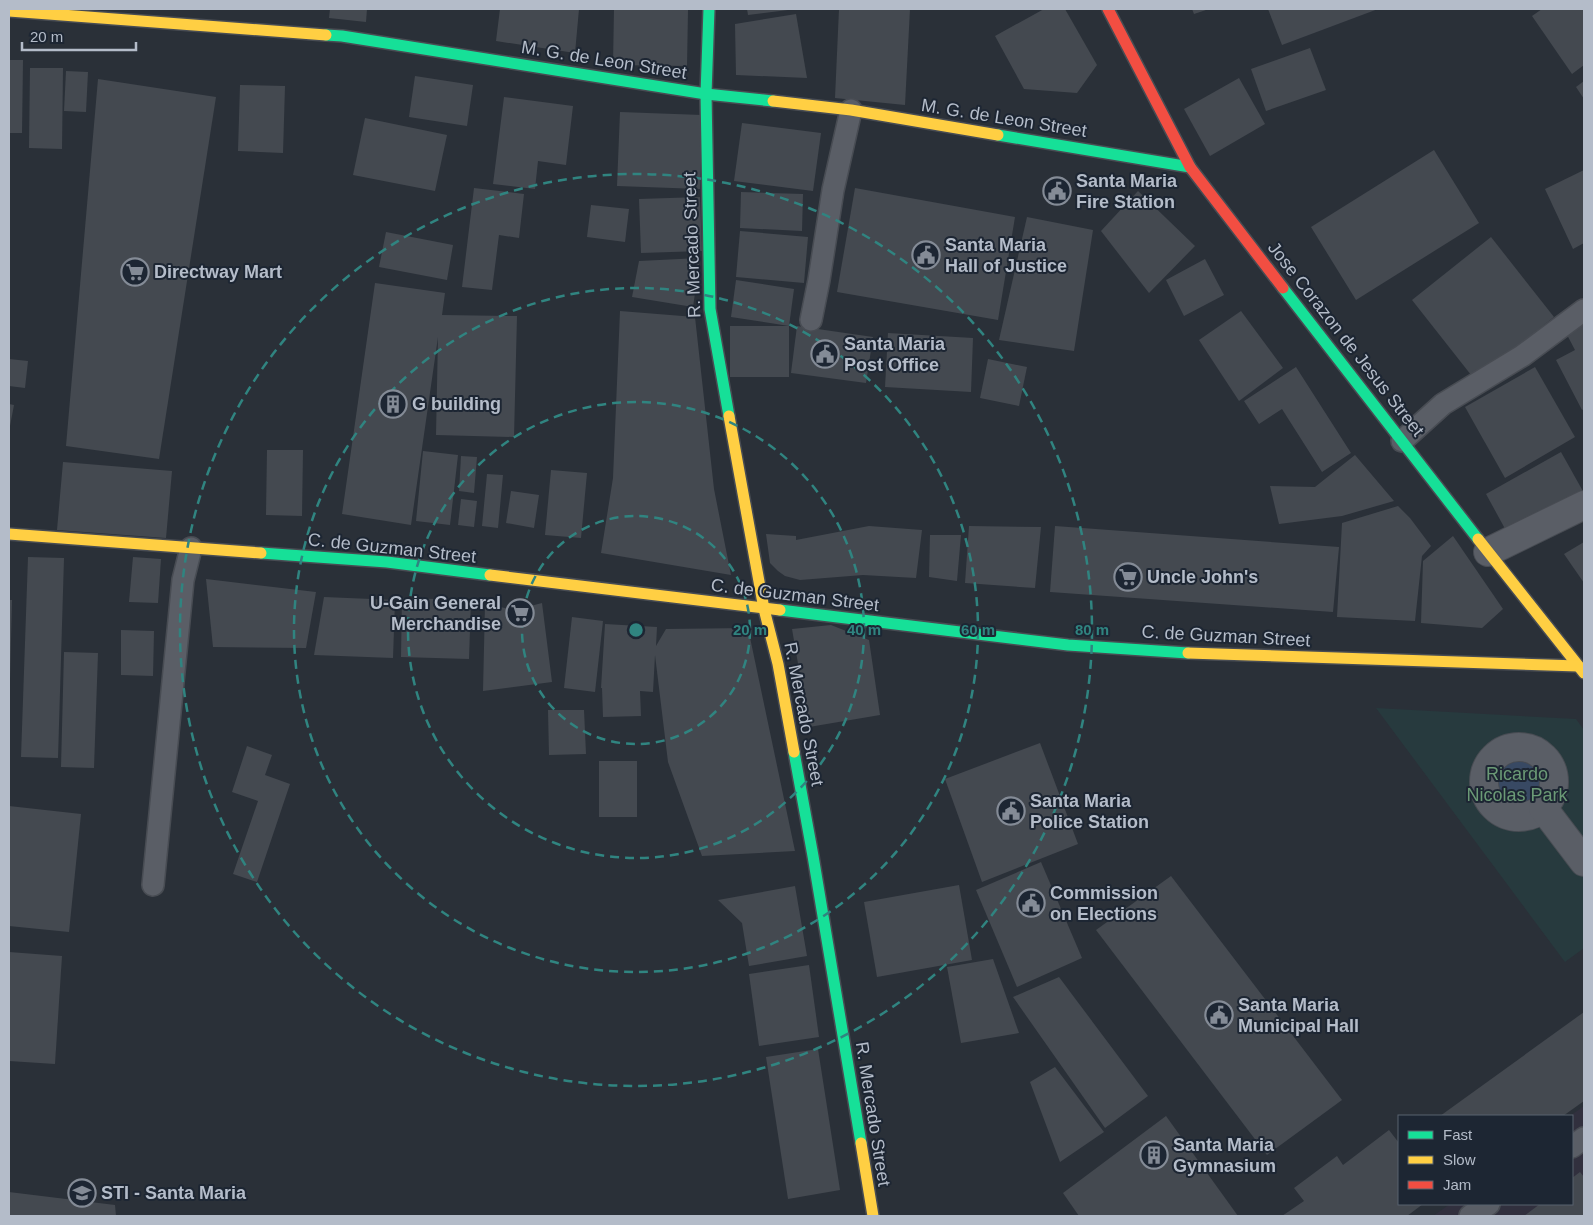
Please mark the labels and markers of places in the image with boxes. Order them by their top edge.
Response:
place label: Santa Maria Fire Station [1076,171,1178,212]
public building icon: Santa Maria Fire Station [1042,176,1072,206]
place label: Santa Maria Hall of Justice [945,235,1067,276]
public building icon: Santa Maria Hall of Justice [911,240,941,270]
supermarket icon: Directway Mart [120,257,150,287]
place label: Directway Mart [154,262,282,282]
place label: Santa Maria Post Office [844,334,946,375]
public building icon: Santa Maria Post Office [810,339,840,369]
building icon: G building [378,389,408,419]
place label: G building [412,394,501,414]
supermarket icon: Uncle John's [1113,562,1143,592]
place label: Uncle John's [1147,567,1258,587]
place label: U-Gain General Merchandise [370,593,501,634]
supermarket icon: U-Gain General Merchandise [505,598,535,628]
centre of rings [627,621,645,639]
place label: Santa Maria Police Station [1030,791,1149,832]
public building icon: Santa Maria Police Station [996,796,1026,826]
place label: Commission on Elections [1050,883,1158,924]
public building icon: Commission on Elections [1016,888,1046,918]
place label: Santa Maria Municipal Hall [1238,995,1359,1036]
public building icon: Santa Maria Municipal Hall [1204,1000,1234,1030]
place label: Santa Maria Gymnasium [1173,1135,1276,1176]
building icon: Santa Maria Gymnasium [1139,1140,1169,1170]
school or university icon: STI - Santa Maria [67,1178,97,1208]
place label: STI - Santa Maria [101,1183,247,1203]

